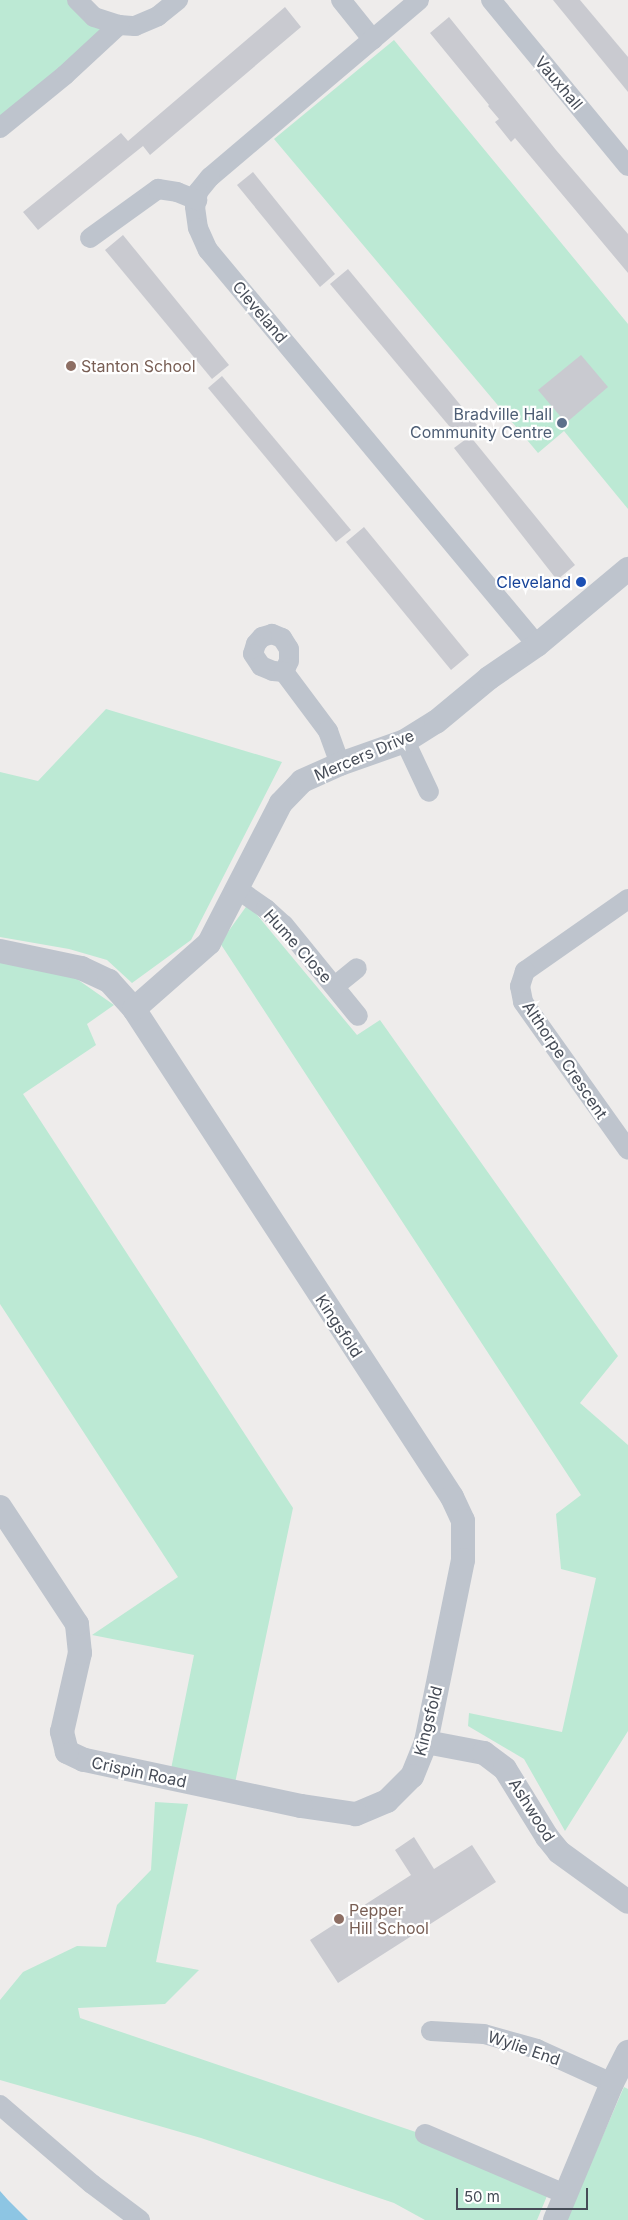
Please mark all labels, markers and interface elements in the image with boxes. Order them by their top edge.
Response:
street label: Vauxhall [531,52,587,114]
street label: Cleveland [229,277,291,347]
place label: Stanton School [81,356,196,376]
marker: Stanton School [65,360,77,372]
place label: Bradville Hall Community Centre [410,404,552,442]
marker: Bradville Hall Community Centre [556,417,568,429]
place label: Cleveland [496,572,571,592]
marker: Cleveland [575,576,587,588]
street label: Mercers Drive [311,725,417,785]
street label: Hume Close [260,905,336,987]
street label: Althorpe Crescent [519,998,611,1122]
street label: Kingsfold [312,1291,366,1361]
street label: Kingsfold [410,1684,446,1758]
street label: Crispin Road [90,1753,188,1791]
street label: Ashwood [505,1775,559,1845]
place label: Pepper Hill School [349,1900,429,1938]
marker: Pepper Hill School [333,1913,345,1925]
street label: Wylie End [485,2027,563,2069]
scale bar [458,2178,590,2210]
text: 50 m [464,2187,500,2206]

